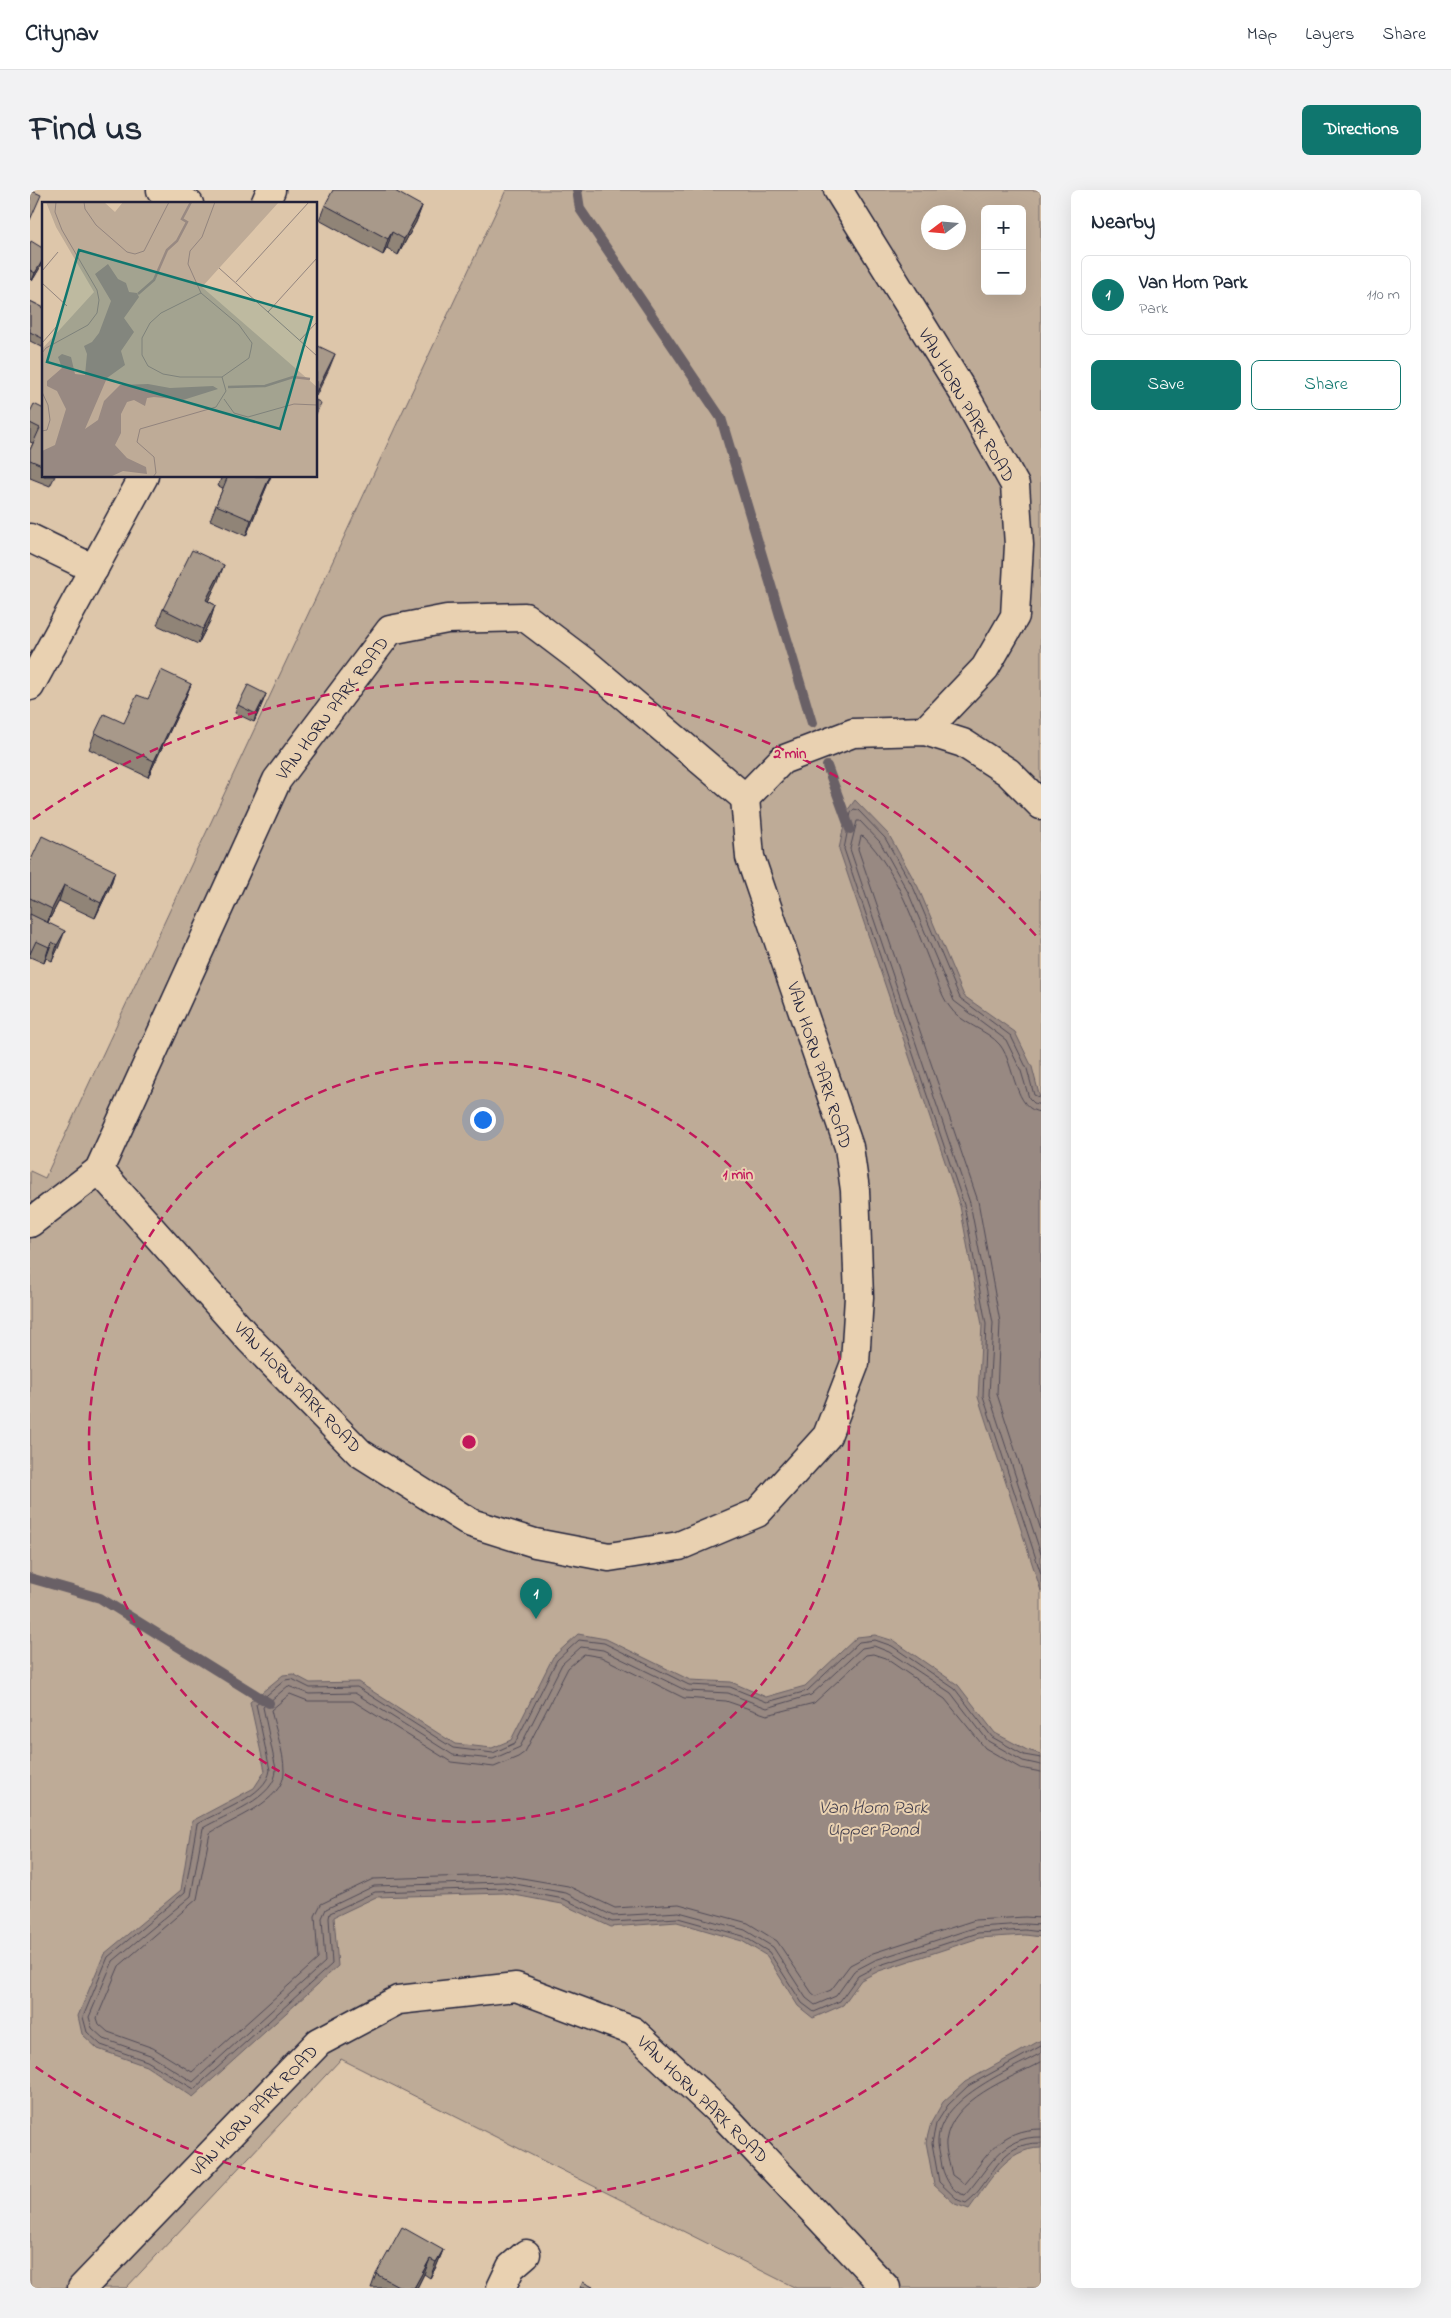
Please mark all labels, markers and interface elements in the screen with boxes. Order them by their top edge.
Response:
text: Citynav [25,17,98,52]
text: Map [1247,22,1277,48]
text: Layers [1305,22,1355,48]
text: Share [1383,22,1426,48]
text: Find us [30,105,142,156]
button: Directions [1302,105,1421,155]
inset map [42,202,318,478]
north arrow [921,205,966,250]
map controls [981,205,1026,295]
button: + [981,205,1026,250]
text: Nearby [1091,208,1155,238]
button: − [981,250,1026,295]
text: Van Horn Park [1139,270,1248,297]
text: 1 [1105,283,1111,307]
text: 110 m [1366,283,1400,307]
text: Park [1139,297,1168,321]
street label: VAN HORN PARK ROAD [910,323,1020,488]
button: Save [1091,360,1241,410]
button: Share [1251,360,1401,410]
street label: VAN HORN PARK ROAD [270,632,396,787]
text: 2 min [773,743,807,765]
street label: VAN HORN PARK ROAD [779,978,857,1152]
your location [470,1107,496,1133]
text: 1 min [723,1164,754,1186]
street label: VAN HORN PARK ROAD [226,1316,366,1460]
centre of rings [460,1433,478,1451]
pin: 1 [520,1578,552,1619]
water label: Van Horn Park Upper Pond [819,1795,928,1844]
street label: VAN HORN PARK ROAD [629,2030,773,2170]
street label: VAN HORN PARK ROAD [185,2040,325,2184]

